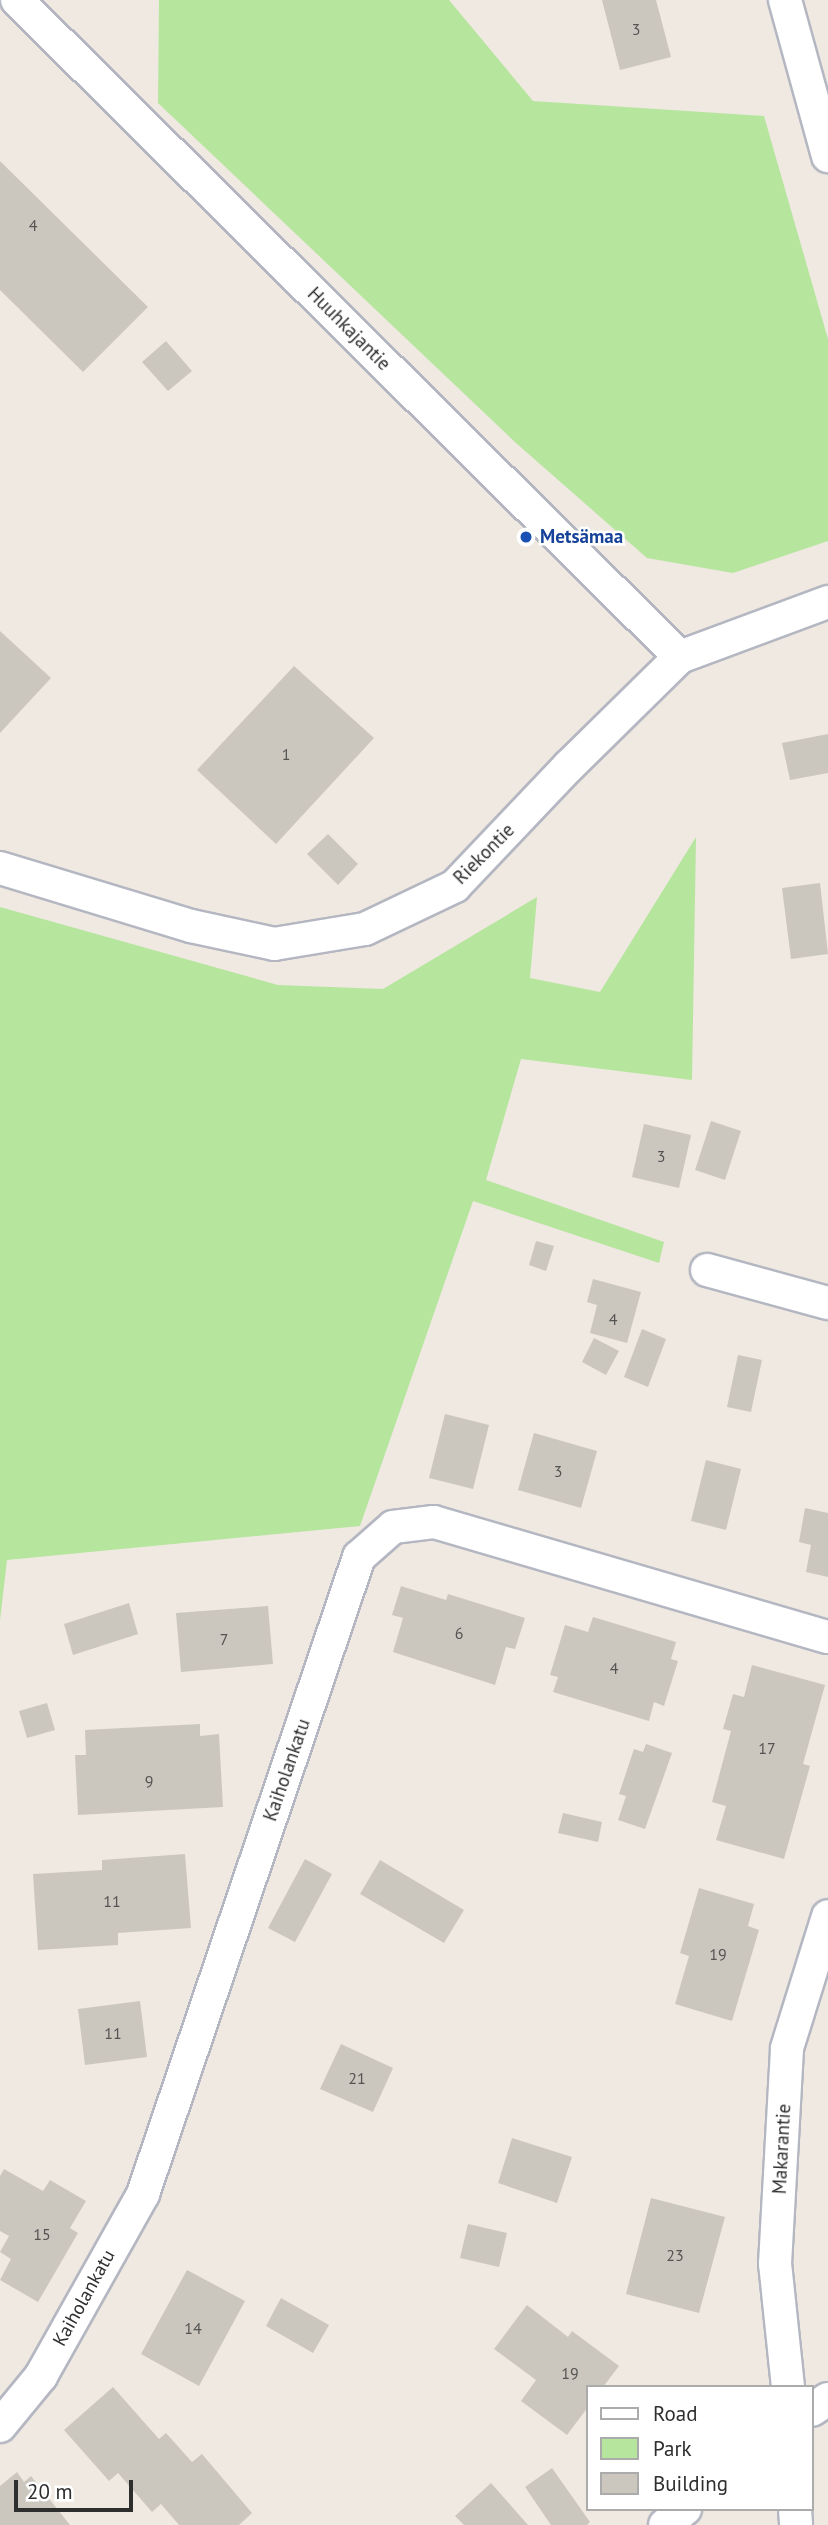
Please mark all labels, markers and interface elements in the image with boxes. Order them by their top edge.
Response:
house number: 3 [632,19,640,39]
house number: 4 [29,215,37,235]
street label: Huuhkajantie [303,283,395,375]
place label: Metsämaa [540,526,623,548]
marker: Metsämaa [518,529,534,545]
house number: 1 [282,744,290,764]
street label: Riekontie [449,819,519,889]
house number: 3 [657,1146,665,1166]
house number: 4 [609,1309,617,1329]
house number: 3 [554,1461,562,1481]
house number: 6 [455,1623,463,1643]
house number: 7 [220,1629,228,1649]
house number: 4 [610,1658,618,1678]
street label: Kaiholankatu [259,1716,315,1824]
house number: 17 [758,1738,776,1758]
house number: 9 [145,1771,153,1791]
house number: 11 [103,1891,121,1911]
house number: 19 [709,1944,727,1964]
house number: 11 [104,2023,122,2043]
house number: 21 [348,2068,366,2088]
street label: Makarantie [768,2103,796,2195]
house number: 15 [33,2224,51,2244]
house number: 23 [666,2245,684,2265]
street label: Kaiholankatu [48,2246,120,2350]
house number: 14 [184,2318,202,2338]
house number: 19 [561,2363,579,2383]
legend [586,2385,814,2511]
text: Road [653,2400,697,2427]
text: Park [653,2435,692,2462]
scale bar [18,2466,136,2510]
text: Building [653,2470,728,2497]
text: 20 m [27,2478,73,2505]

